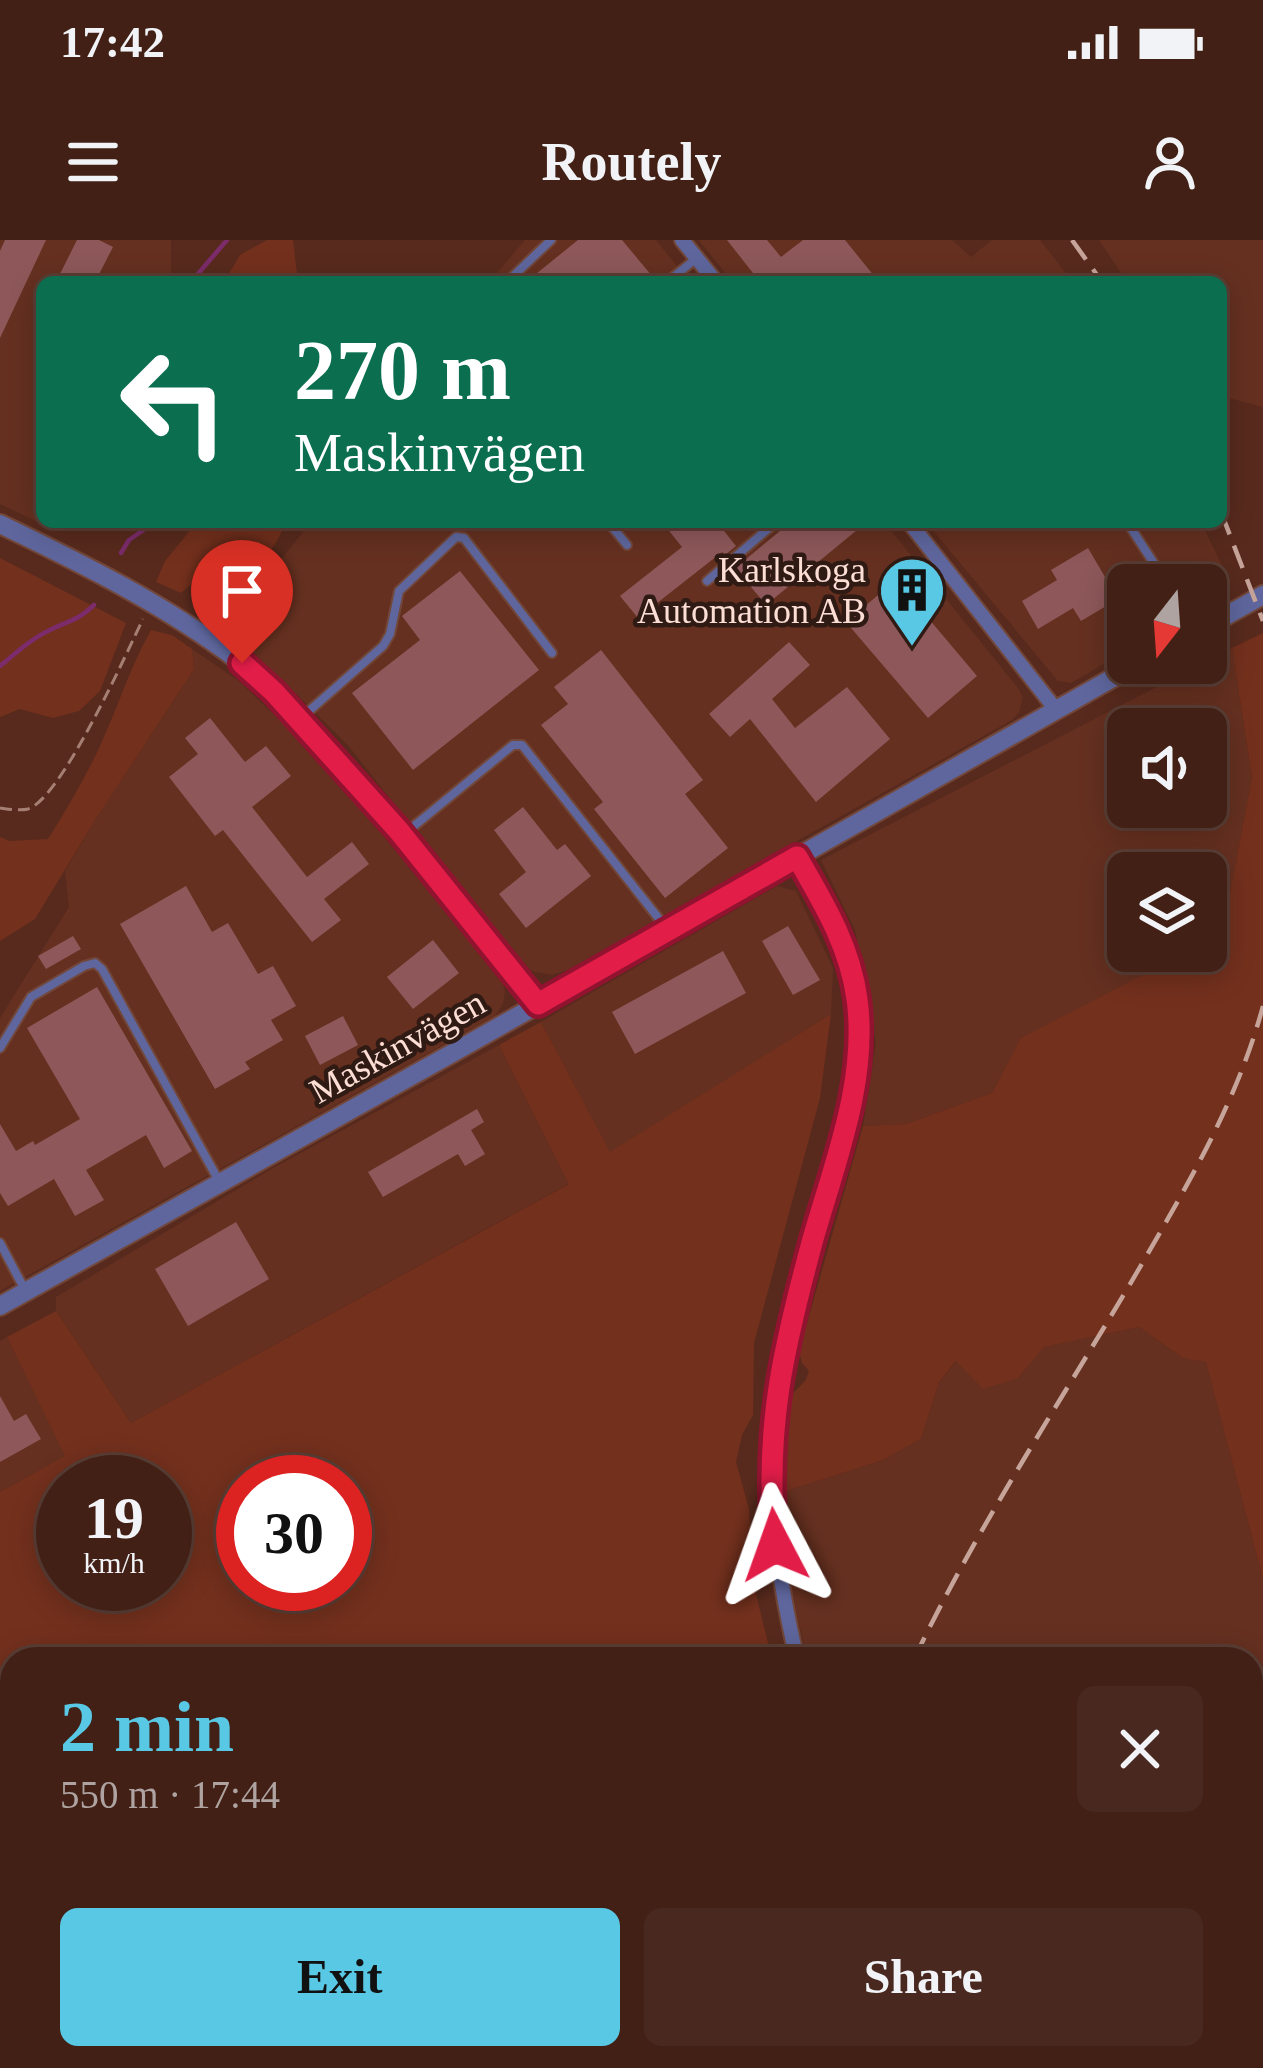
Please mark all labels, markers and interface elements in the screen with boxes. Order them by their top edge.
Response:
text: 17:42 [60,17,165,67]
icon: menu [60,129,126,195]
icon: person [1137,129,1203,195]
text: Routely [542,132,721,192]
icon: left [96,324,252,480]
text: 270 m [294,324,511,417]
text: Maskinvägen [294,423,585,483]
pin [191,540,293,663]
place label: Karlskoga Automation AB [637,550,866,631]
building icon: Karlskoga Automation AB [877,555,947,649]
icon: arrive [209,558,275,624]
north arrow [1107,564,1227,684]
map controls [1107,564,1227,972]
button: sound [1107,708,1227,828]
button: layers [1107,852,1227,972]
street label: Maskinvägen [303,982,492,1111]
speed limit sign: 30 [216,1455,372,1611]
position arrow [712,1482,838,1608]
text: 19 [84,1485,144,1551]
text: km/h [83,1546,145,1579]
button: close [1077,1686,1203,1812]
text: 2 min [60,1687,234,1767]
text: 550 m · 17:44 [60,1773,280,1816]
button: Exit [60,1908,620,2046]
button: Share [644,1908,1203,2046]

